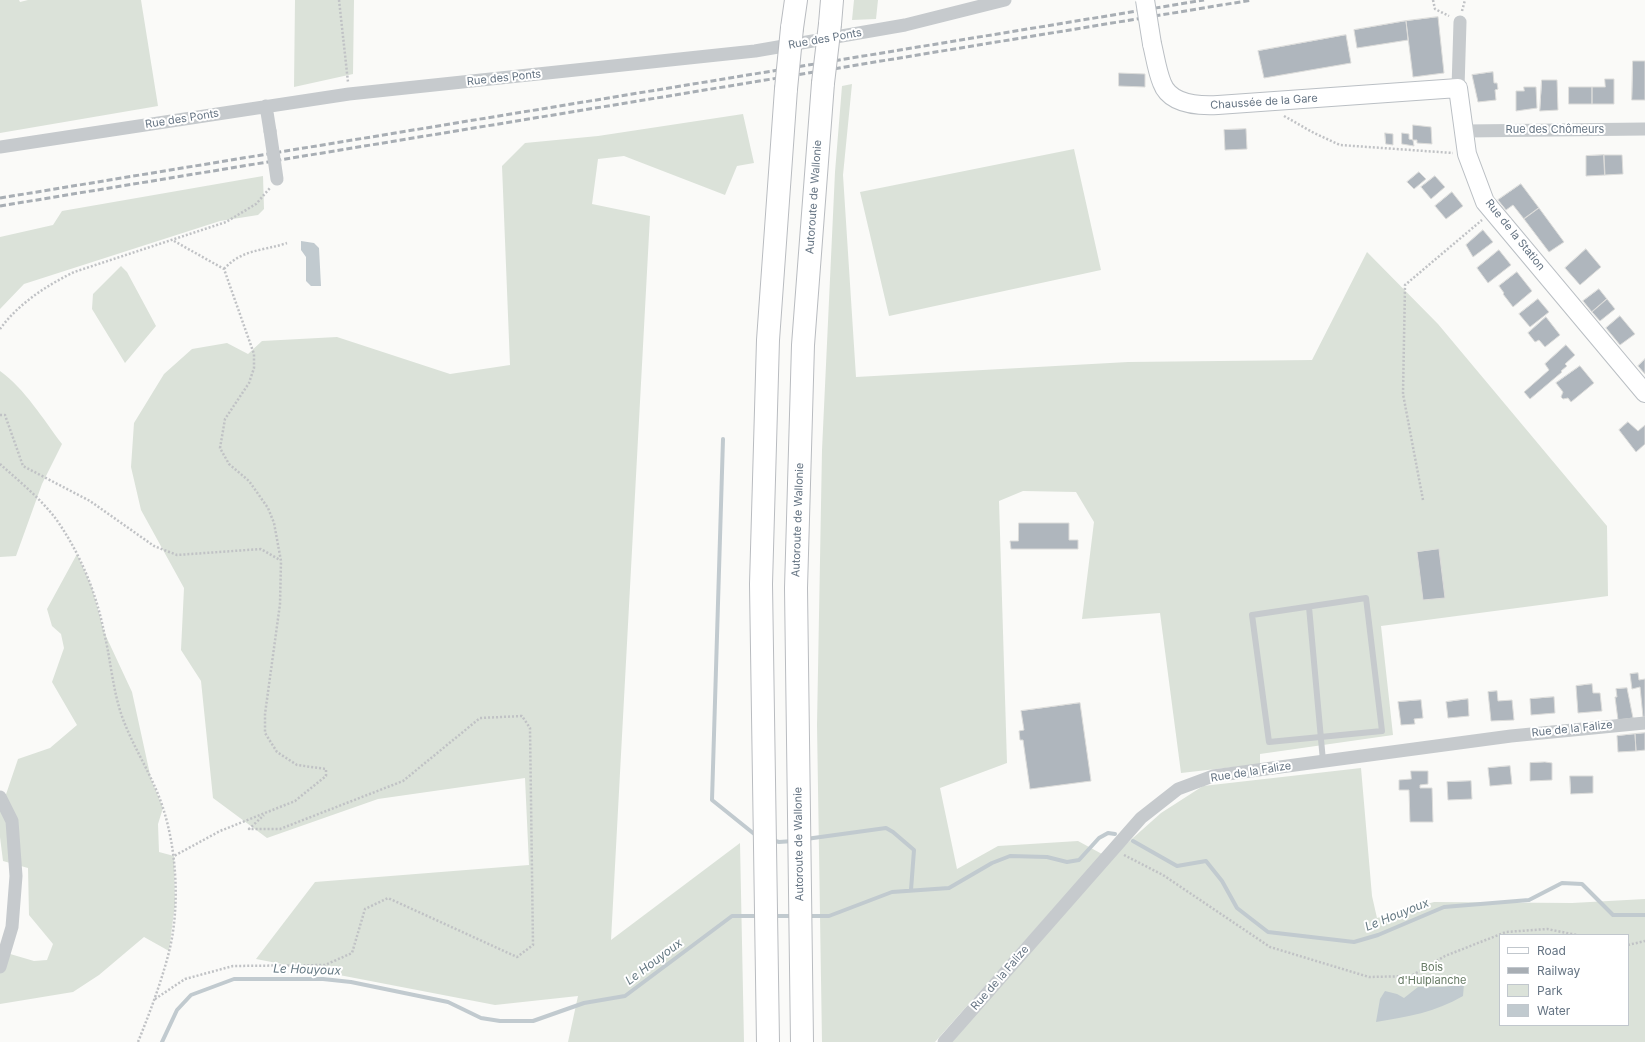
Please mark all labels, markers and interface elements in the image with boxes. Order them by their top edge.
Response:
street label: Rue des Ponts [787,26,863,52]
street label: Rue des Ponts [466,68,542,88]
street label: Chaussée de la Gare [1210,92,1318,112]
street label: Rue des Ponts [144,107,220,131]
street label: Rue des Chômeurs [1506,123,1604,137]
street label: Autoroute de Wallonie [803,139,825,255]
street label: Rue de la Station [1482,197,1548,273]
street label: Autoroute de Wallonie [789,463,807,577]
street label: Rue de la Falize [1531,718,1613,740]
street label: Rue de la Falize [1210,759,1292,785]
street label: Autoroute de Wallonie [791,787,807,901]
water label: Le Houyoux [1363,896,1431,934]
legend [1499,934,1629,1026]
water label: Le Houyoux [623,936,685,988]
street label: Rue de la Falize [968,943,1032,1013]
text: Road [1537,943,1566,958]
park label: Bois d'Hulplanche [1398,961,1466,987]
water label: Le Houyoux [273,962,341,978]
text: Railway [1537,963,1580,978]
text: Park [1537,983,1563,998]
text: Water [1537,1003,1570,1018]

